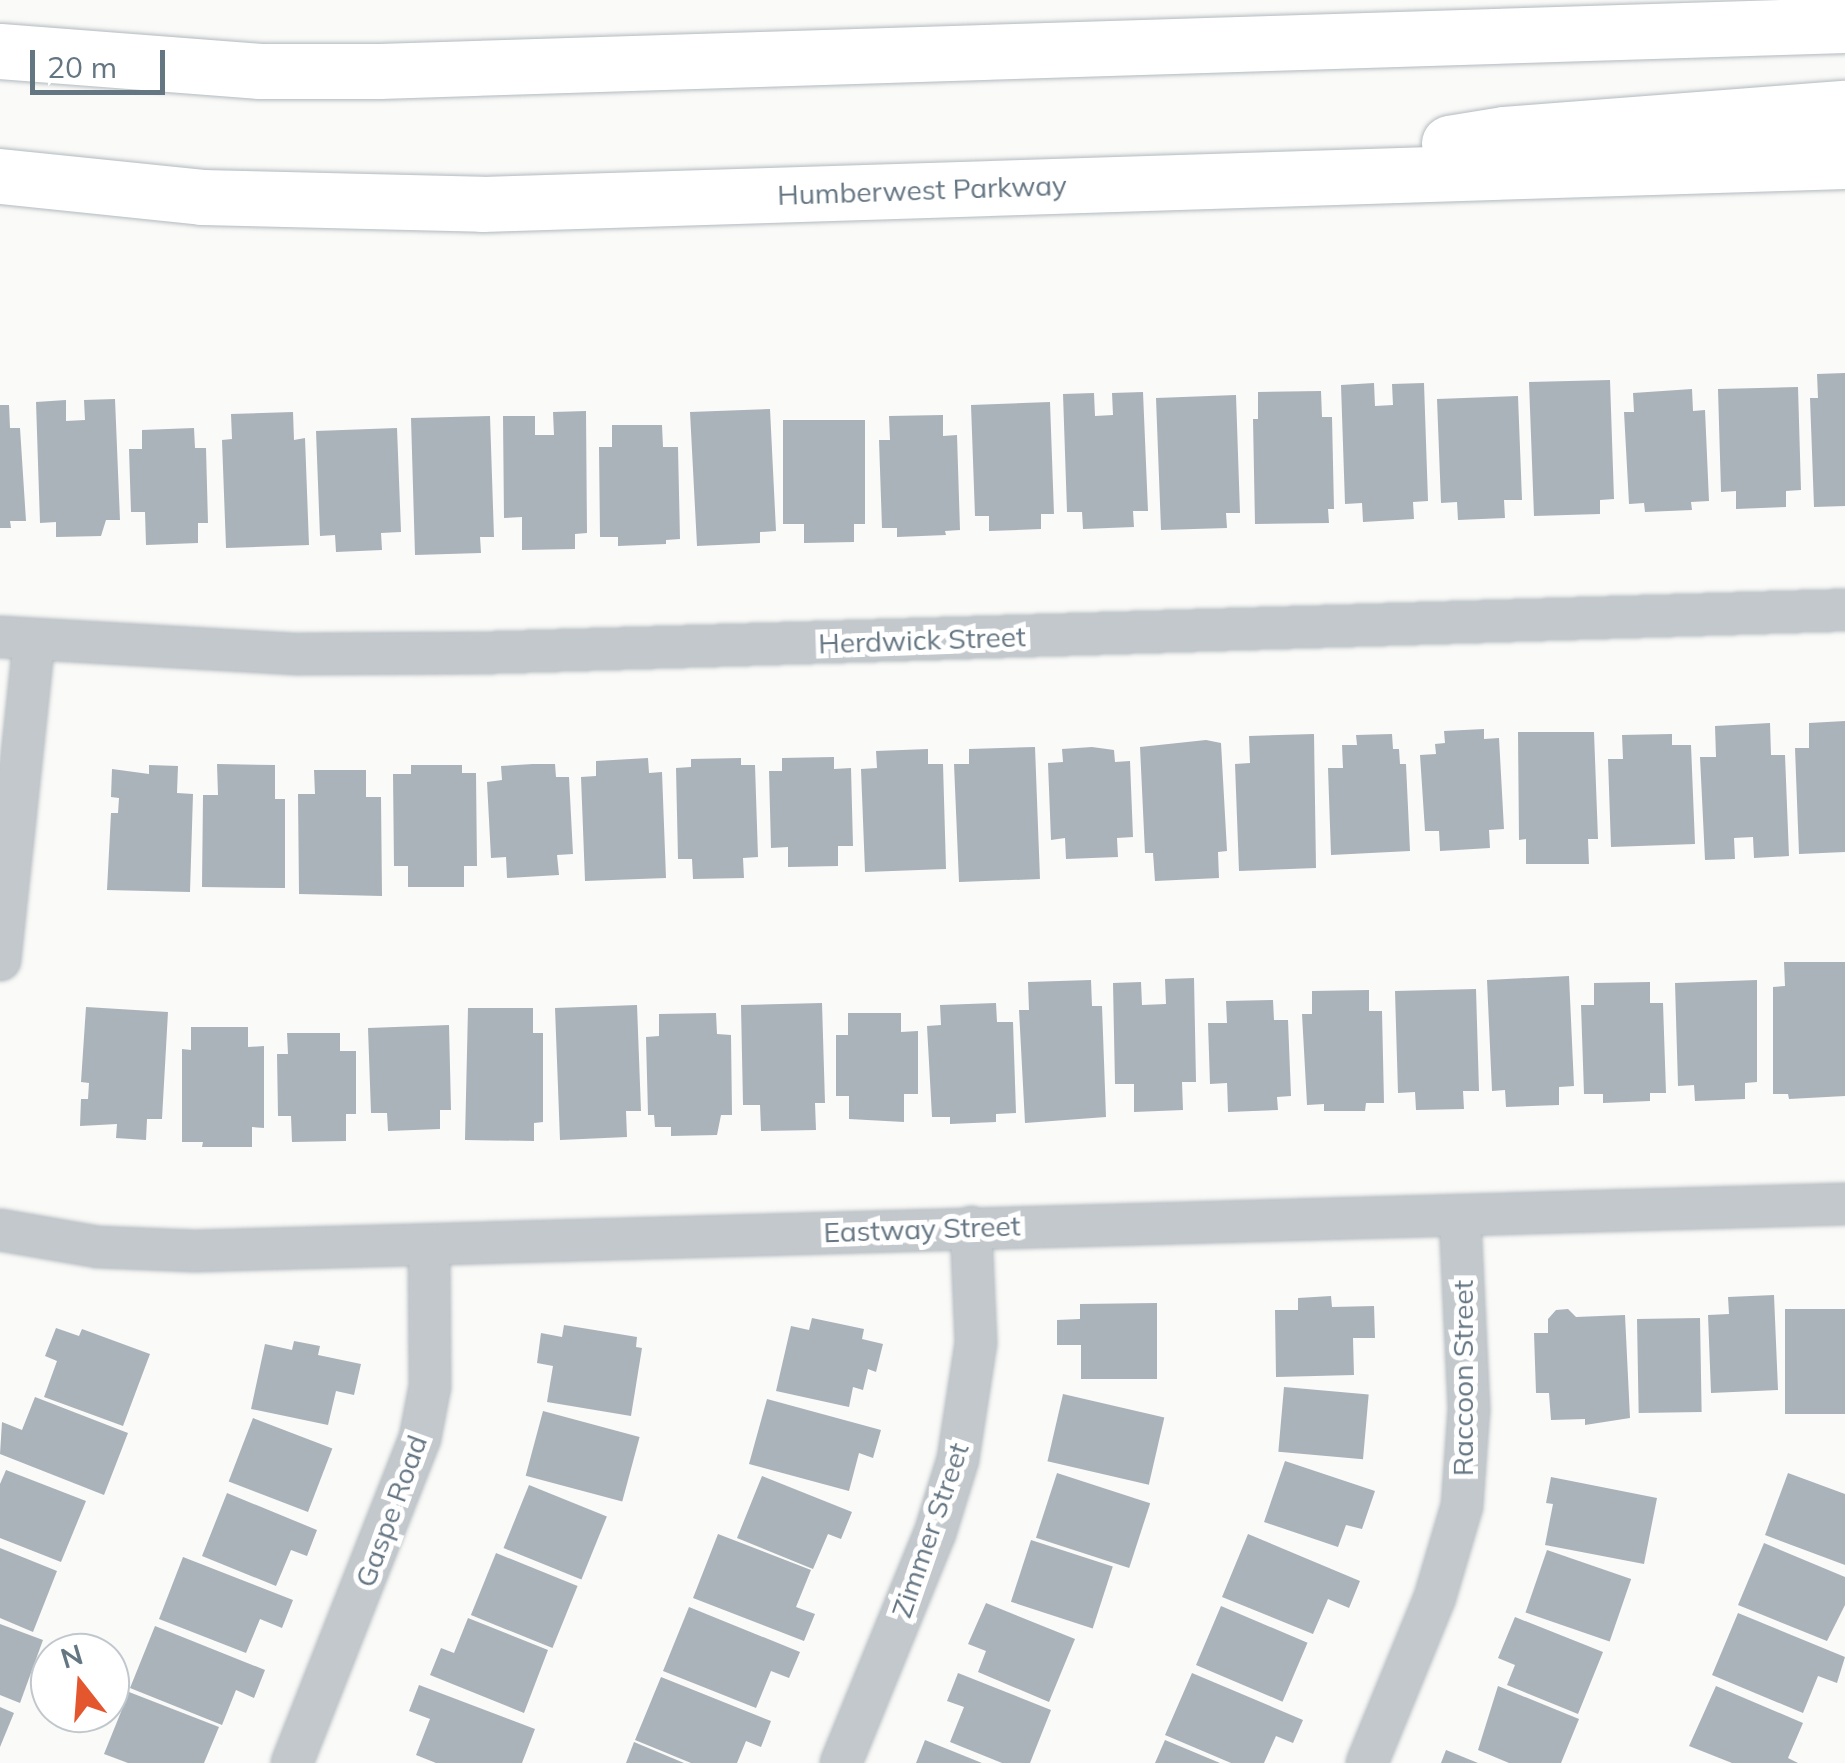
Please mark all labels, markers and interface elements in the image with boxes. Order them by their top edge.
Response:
scale bar [35,30,170,92]
text: 20 m [47,48,117,86]
street label: Humberwest Parkway [777,168,1067,212]
street label: Herdwick Street [818,620,1026,660]
street label: Eastway Street [823,1209,1021,1249]
street label: Raccoon Street [1446,1280,1480,1476]
street label: Gaspe Road [348,1430,434,1592]
street label: Zimmer Street [884,1438,976,1622]
north arrow [30,1633,130,1733]
text: N [56,1636,87,1676]

